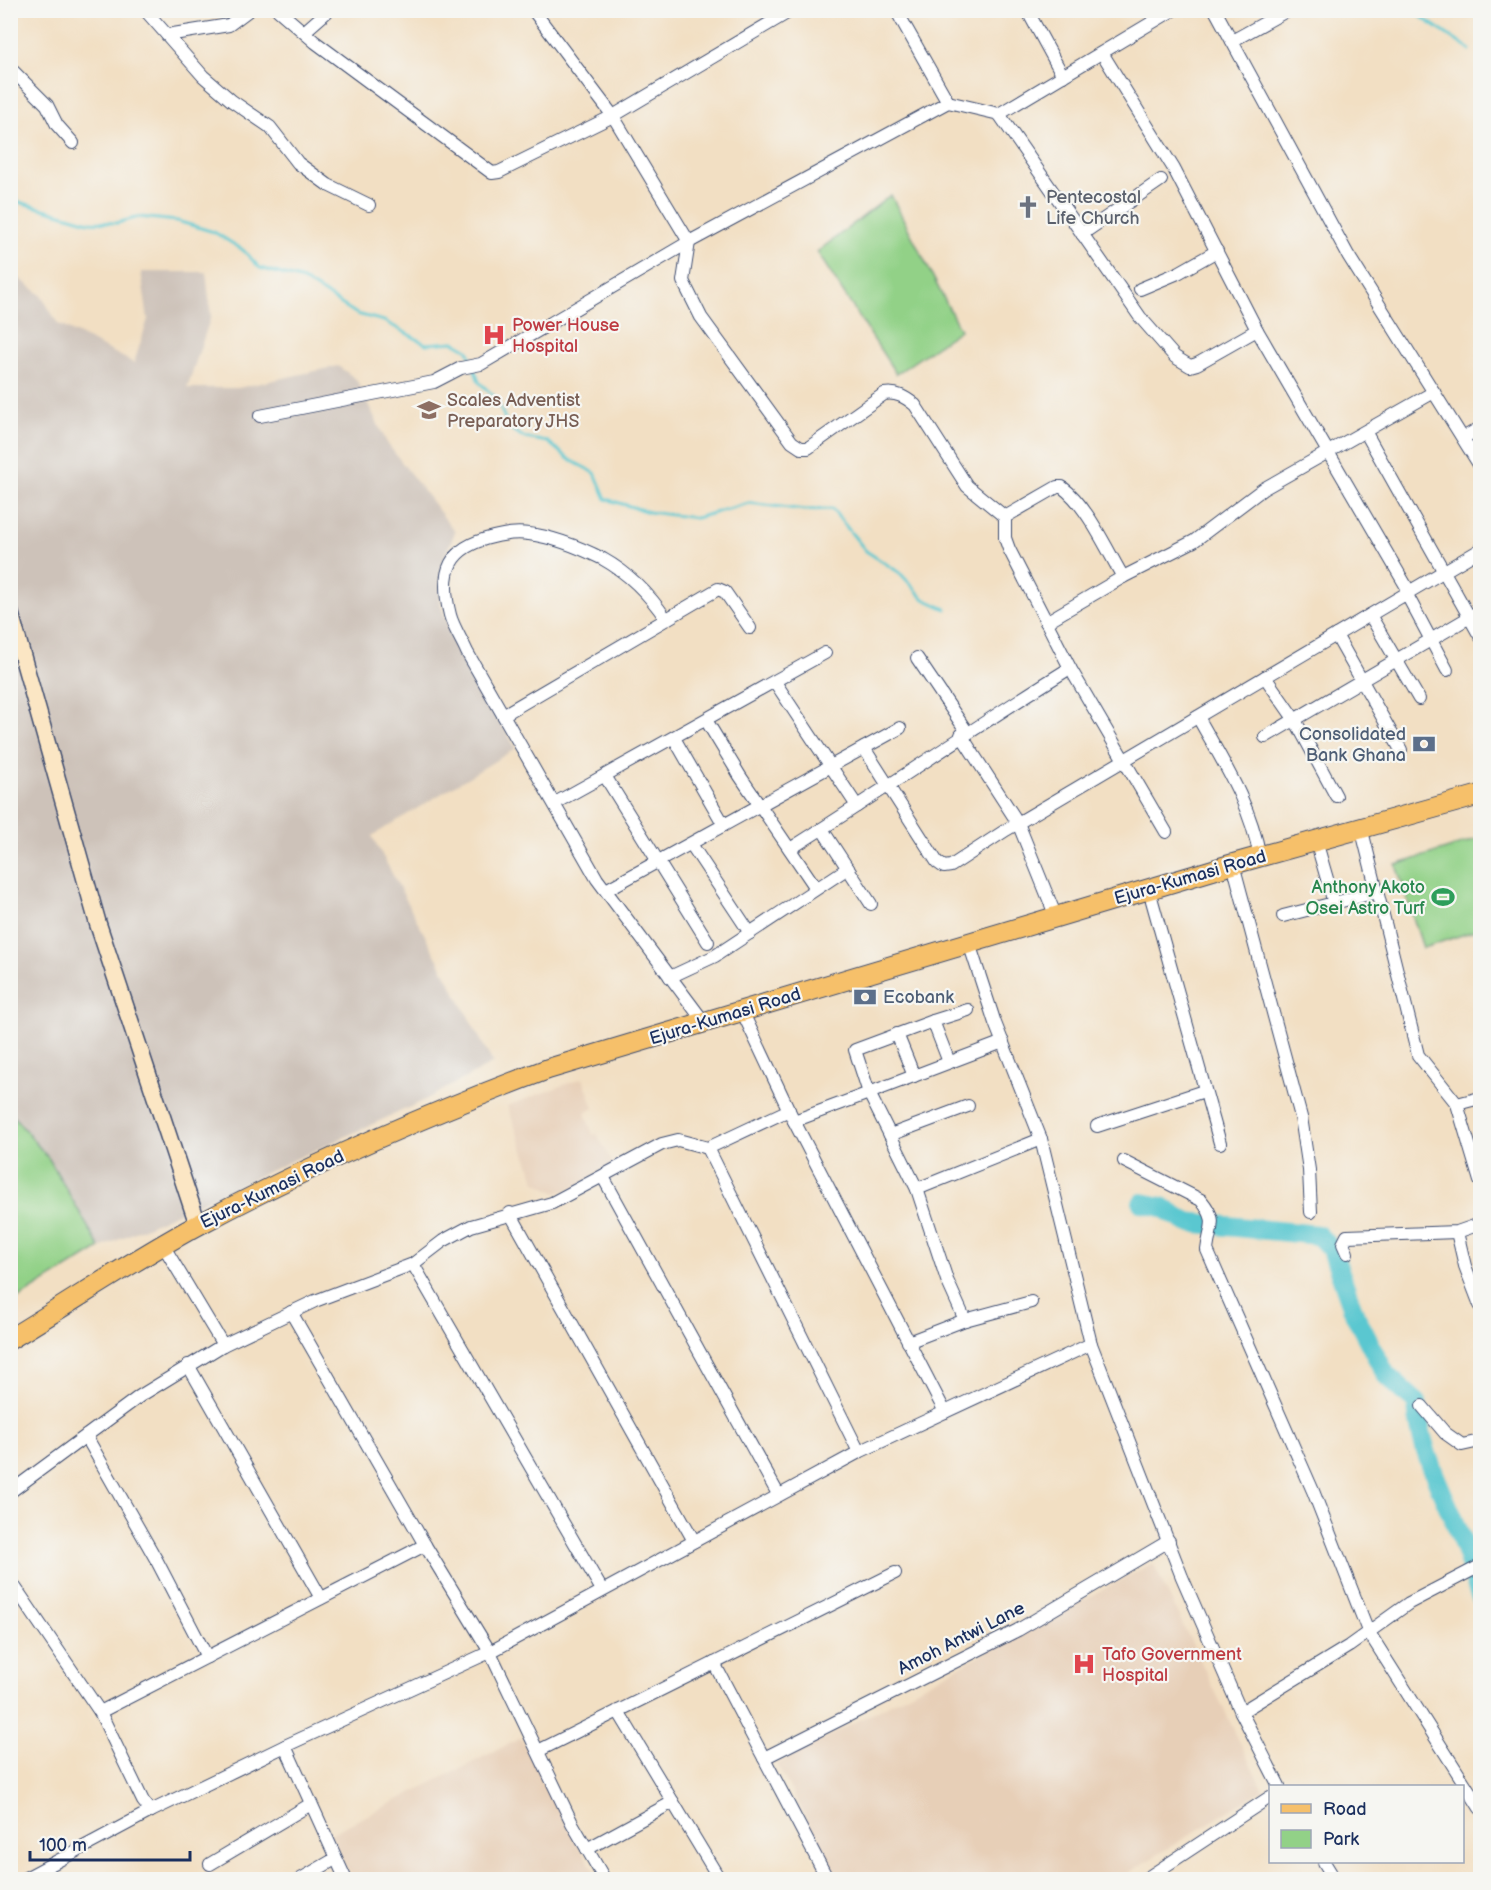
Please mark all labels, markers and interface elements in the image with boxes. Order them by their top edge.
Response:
place label: Pentecostal Life Church [1046,187,1141,229]
church icon: Pentecostal Life Church [1015,194,1041,220]
place label: Power House Hospital [512,315,620,357]
hospital icon: Power House Hospital [481,322,507,348]
place label: Scales Adventist Preparatory JHS [447,390,581,432]
school or university icon: Scales Adventist Preparatory JHS [416,397,442,423]
place label: Consolidated Bank Ghana [1299,724,1406,766]
bank icon: Consolidated Bank Ghana [1411,731,1437,757]
street label: Ejura-Kumasi Road [1112,846,1268,909]
place label: Anthony Akoto Osei Astro Turf [1306,877,1425,919]
sports icon: Anthony Akoto Osei Astro Turf [1430,884,1456,910]
street label: Ejura-Kumasi Road [647,983,803,1049]
bank icon: Ecobank [852,984,878,1010]
place label: Ecobank [883,987,954,1008]
street label: Ejura-Kumasi Road [197,1146,347,1233]
street label: Amoh Antwi Lane [894,1597,1028,1679]
place label: Tafo Government Hospital [1102,1644,1242,1686]
hospital icon: Tafo Government Hospital [1071,1651,1097,1677]
legend [1269,1785,1464,1863]
text: Road [1323,1799,1367,1820]
scale bar [30,1824,190,1862]
text: Park [1323,1829,1359,1850]
text: 100 m [39,1835,87,1856]

